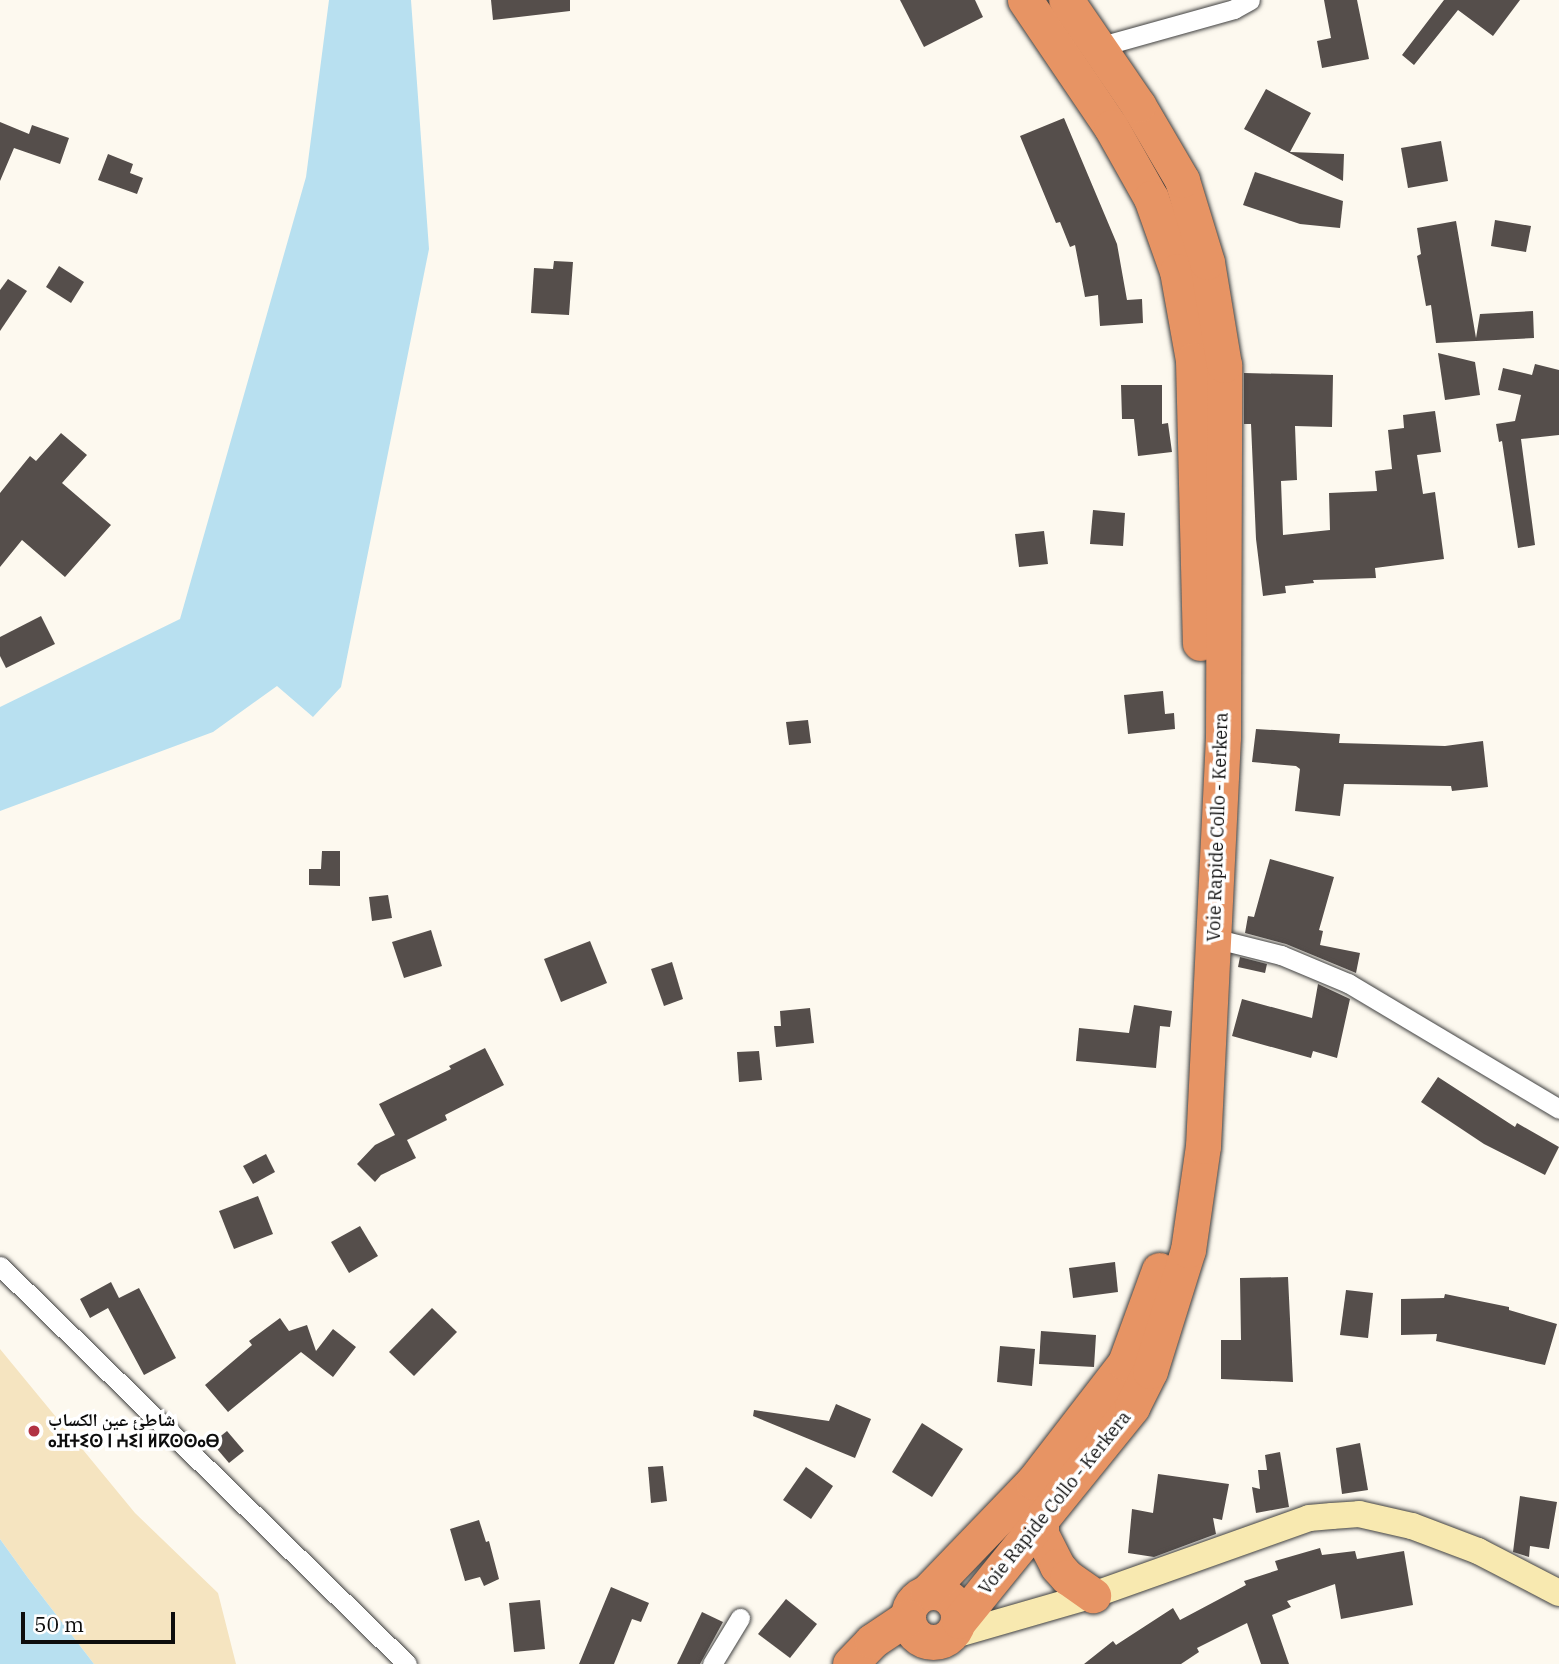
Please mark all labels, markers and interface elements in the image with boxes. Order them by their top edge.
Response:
street label: Voie Rapide Collo - Kerkera [1203,712,1233,942]
street label: Voie Rapide Collo - Kerkera [974,1407,1136,1599]
place label: شاطئ عين الكساب ⴰⴼⵜⵉⵙ ⵏ ⵄⵉⵏ ⵍⴽⵙⵙⴰⴱ [48,1410,220,1452]
marker: شاطئ عين الكساب ⴰⴼⵜⵉⵙ ⵏ ⵄⵉⵏ ⵍⴽⵙⵙⴰⴱ [26,1423,42,1439]
scale bar [24,1598,178,1642]
text: 50 m [34,1610,84,1638]

